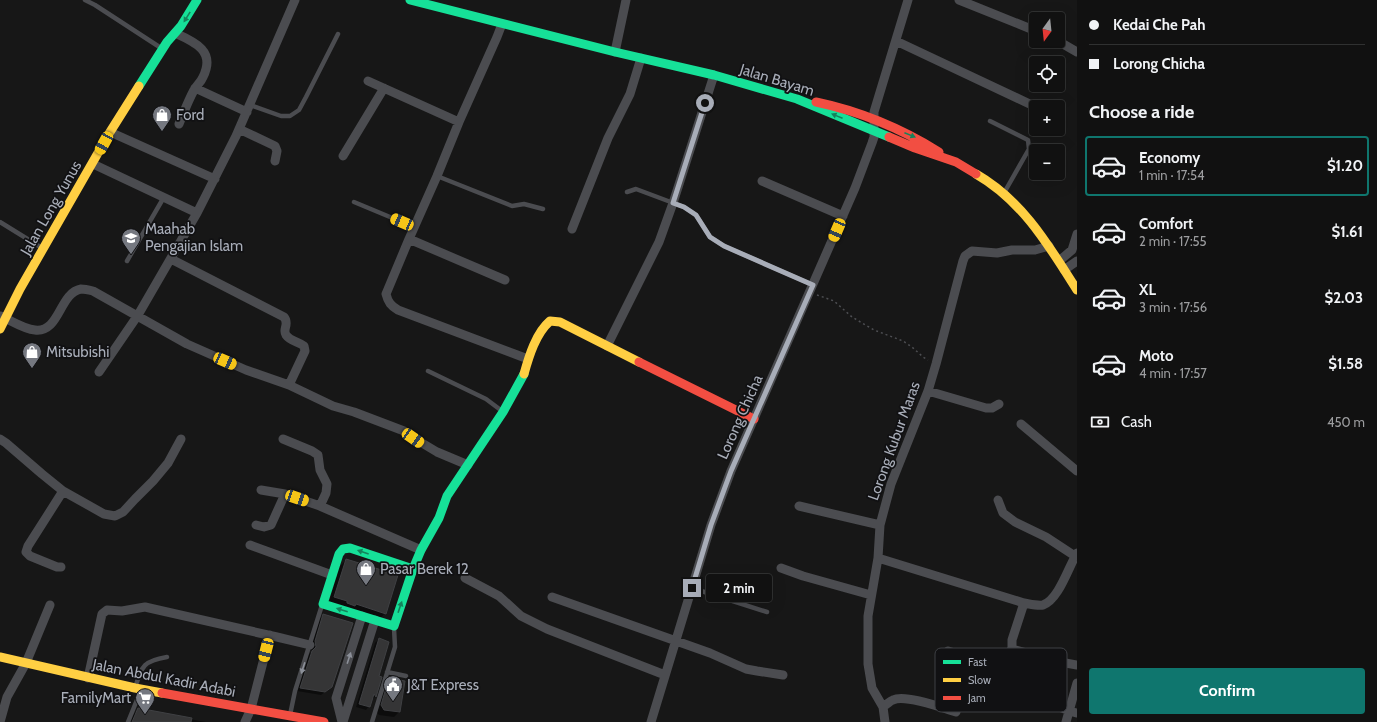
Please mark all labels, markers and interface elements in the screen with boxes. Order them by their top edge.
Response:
one-way arrow [183,11,190,23]
north arrow [1029,12,1065,48]
map controls [1029,12,1065,180]
text: Kedai Che Pah [1113,16,1206,34]
text: Lorong Chicha [1113,55,1205,73]
button: locate [1029,56,1065,92]
street label: Jalan Bayam [737,60,816,100]
route start [696,94,714,112]
button: + [1029,100,1065,136]
text: Choose a ride [1089,101,1194,123]
shop icon: Ford [151,104,173,132]
place label: Ford [176,106,204,124]
one-way arrow [831,113,843,119]
car [93,130,115,156]
one-way arrow [904,132,916,138]
button: − [1029,144,1065,180]
icon: car [1091,148,1127,184]
text: Economy [1139,149,1200,167]
text: $1.20 [1327,157,1363,175]
street label: Jalan Long Yunus [16,158,85,259]
text: 1 min · 17:54 [1139,167,1205,183]
car [389,212,415,232]
icon: car [1091,214,1127,250]
text: Comfort [1139,215,1193,233]
car [827,217,847,243]
place label: Maahab Pengajian Islam [145,220,243,255]
text: $1.61 [1331,223,1363,241]
school or university icon: Maahab Pengajian Islam [120,227,142,255]
text: 2 min · 17:55 [1139,233,1207,249]
icon: car [1091,280,1127,316]
text: XL [1139,281,1156,299]
text: $2.03 [1324,289,1363,307]
text: 3 min · 17:56 [1139,299,1207,315]
shop icon: Mitsubishi [21,341,43,369]
place label: Mitsubishi [46,343,109,361]
icon: car [1091,346,1127,382]
text: Moto [1139,347,1173,365]
car [212,351,238,371]
text: $1.58 [1328,355,1363,373]
text: 4 min · 17:57 [1139,365,1207,381]
street label: Lorong Chicha [713,371,767,462]
street label: Lorong Kubur Maras [864,379,924,503]
icon: cash [1089,411,1111,433]
text: Cash [1121,413,1152,431]
text: 450 m [1327,414,1365,430]
car [400,426,426,450]
car [284,488,310,508]
one-way arrow [356,549,368,555]
shop icon: Pasar Berek 12 [355,558,377,586]
place label: Pasar Berek 12 [380,560,469,578]
callout: 2 min [706,574,772,602]
route end [683,579,701,597]
text: 2 min [723,580,755,596]
one-way arrow [397,601,403,613]
one-way arrow [336,607,348,613]
car [257,637,275,663]
legend [935,648,1067,712]
one-way arrow [346,651,352,663]
street label: Jalan Abdul Kadir Adabi [90,655,237,701]
text: Fast [968,655,987,669]
one-way arrow [299,662,305,674]
button: Confirm [1089,668,1365,714]
text: Slow [968,673,991,687]
public building icon: J&T Express [382,674,404,702]
place label: J&T Express [406,676,479,694]
supermarket icon: FamilyMart [134,687,156,715]
place label: FamilyMart [61,689,131,707]
text: Jam [967,691,986,705]

